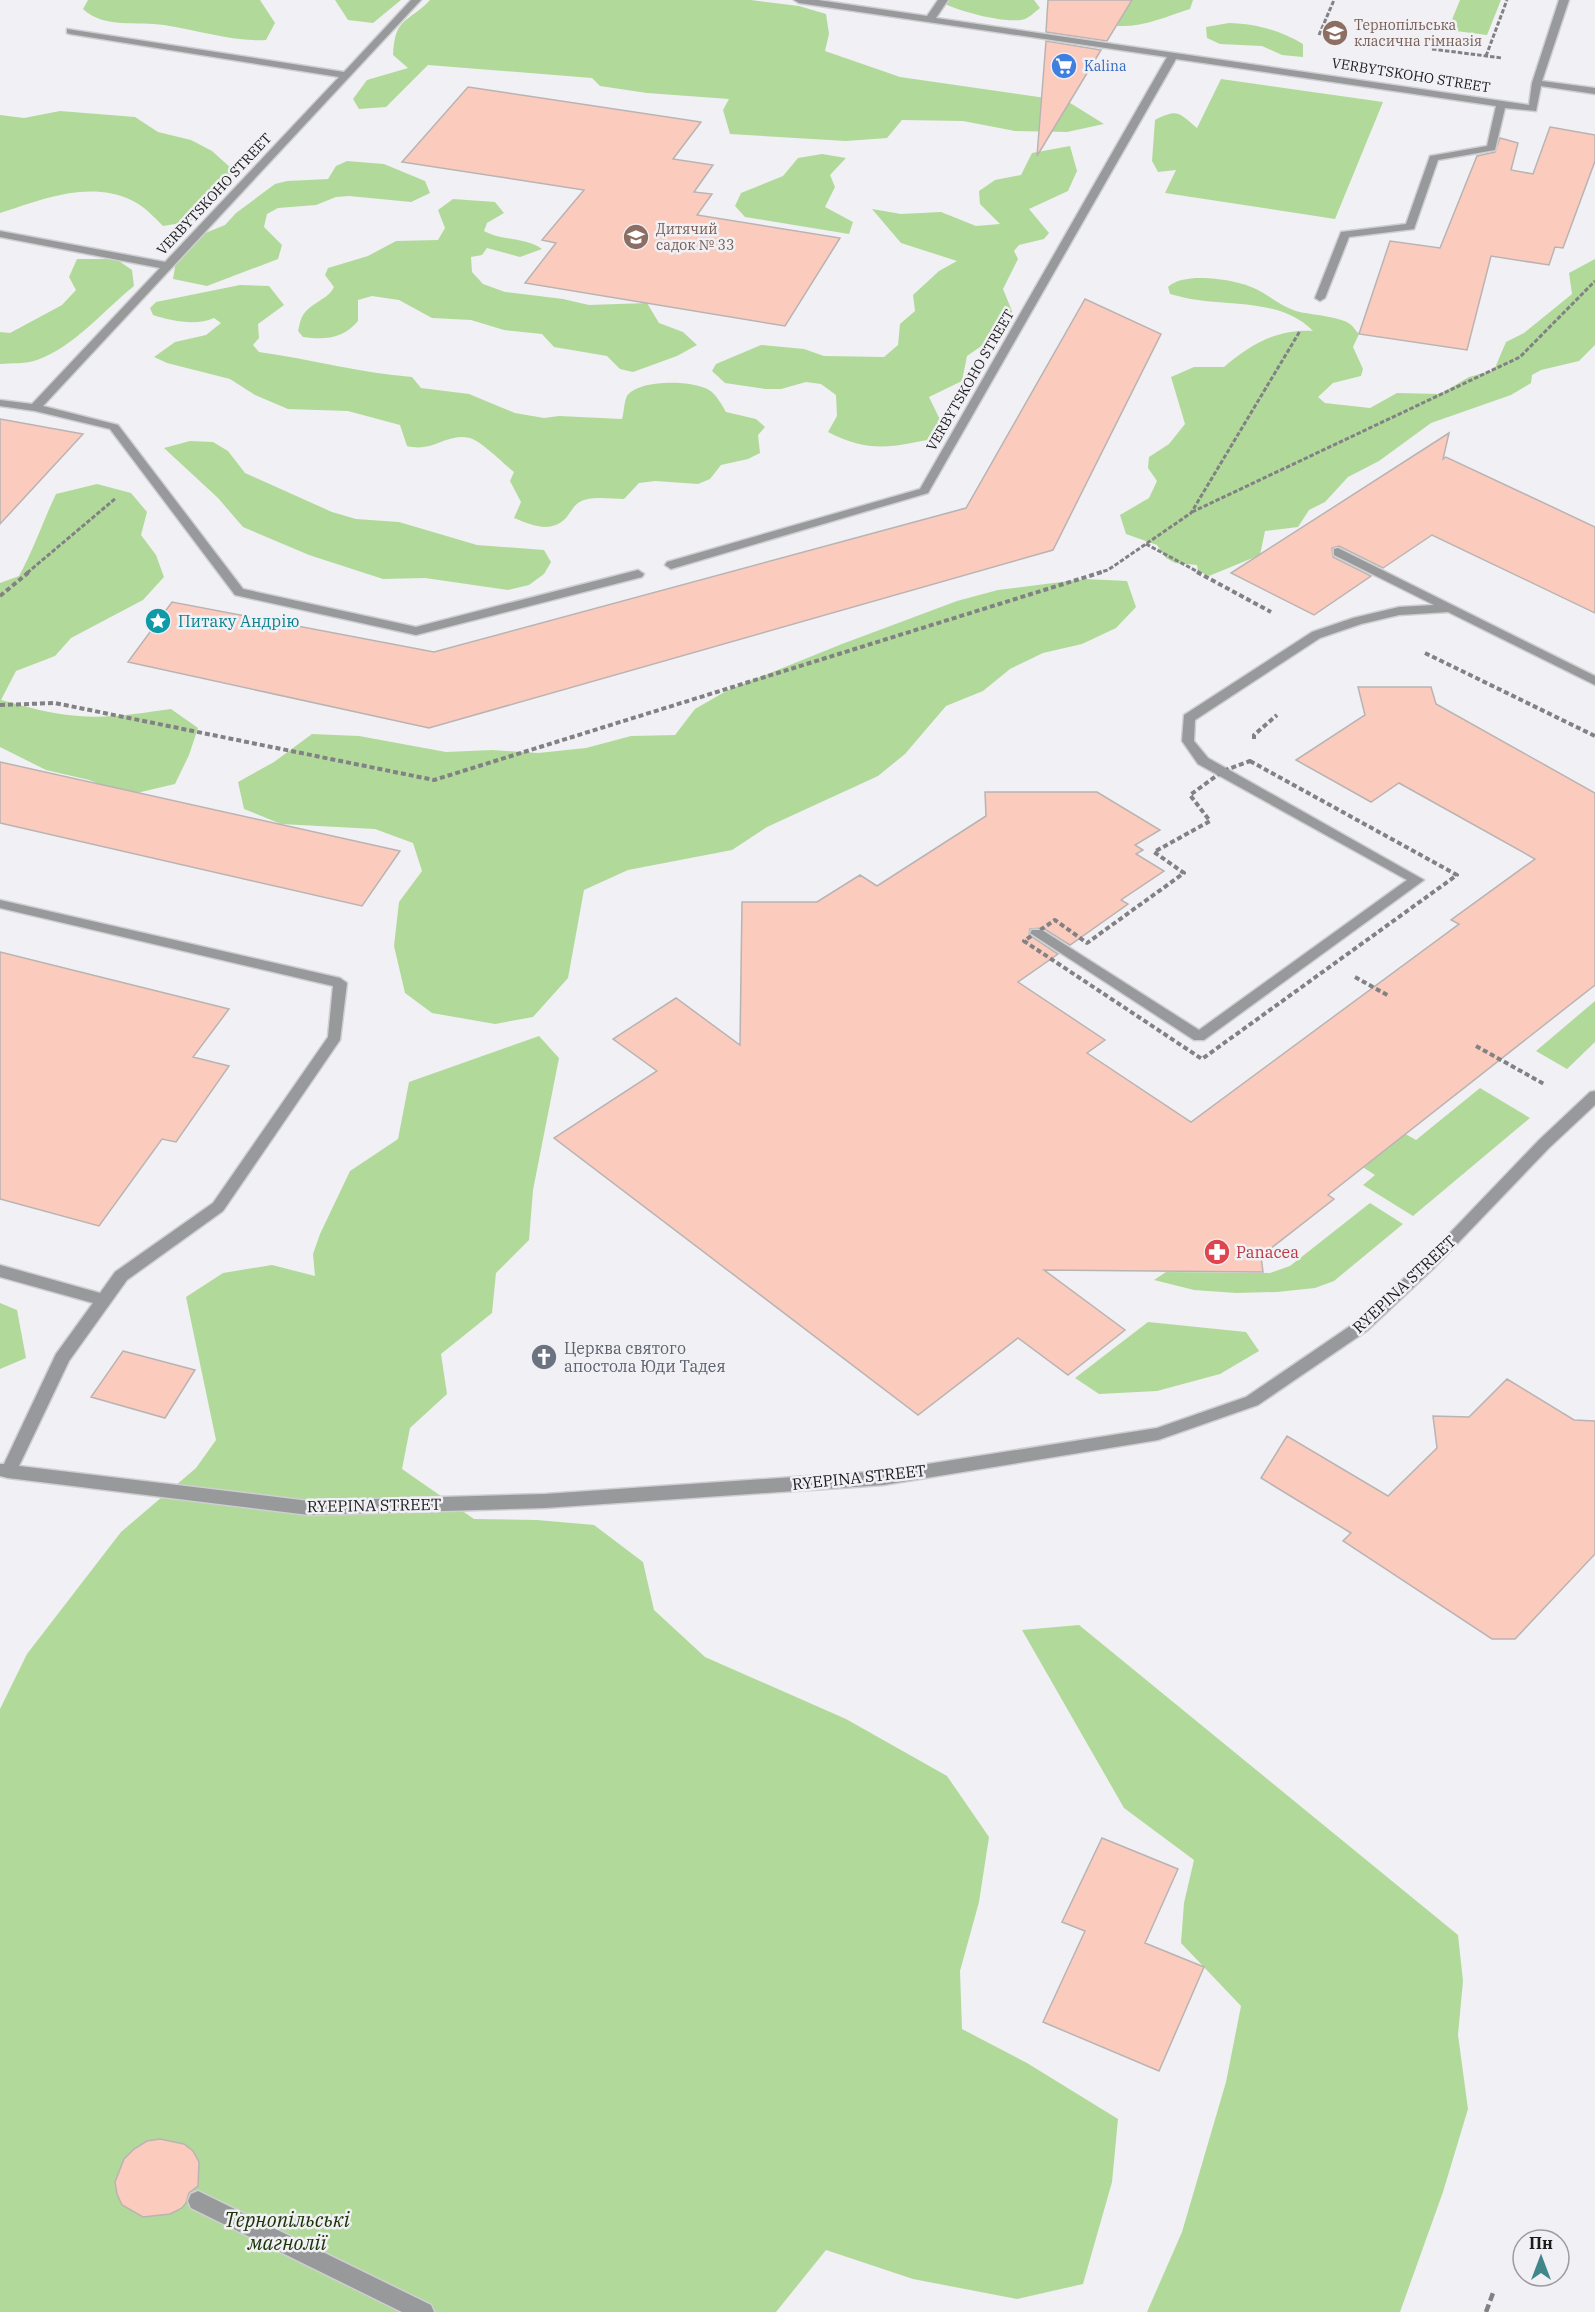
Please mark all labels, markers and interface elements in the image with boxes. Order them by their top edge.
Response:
place label: Тернопільська класична гімназія [1354,16,1482,50]
school or university icon: Тернопільська класична гімназія [1320,18,1350,48]
supermarket icon: Kalina [1049,51,1079,81]
street label: VERBYTSKOHO STREET [1330,54,1492,96]
place label: Kalina [1084,57,1127,75]
street label: VERBYTSKOHO STREET [153,129,275,259]
place label: Дитячий садок № 33 [656,220,734,254]
school or university icon: Дитячий садок № 33 [621,222,651,252]
street label: VERBYTSKOHO STREET [922,306,1018,454]
place icon: Питаку Андрію [143,606,173,636]
place label: Питаку Андрію [178,611,299,631]
street label: RYEPINA STREET [1348,1231,1460,1337]
pharmacy icon: Panacea [1202,1237,1232,1267]
place label: Panacea [1236,1242,1299,1262]
place label: Церква святого апостола Юди Тадея [564,1338,726,1376]
church icon: Церква святого апостола Юди Тадея [529,1342,559,1372]
street label: RYEPINA STREET [791,1460,927,1494]
street label: RYEPINA STREET [307,1494,441,1516]
park label: Тернопільські магнолії [224,2206,350,2256]
north arrow [1511,2228,1571,2288]
text: Пн [1529,2233,1553,2253]

